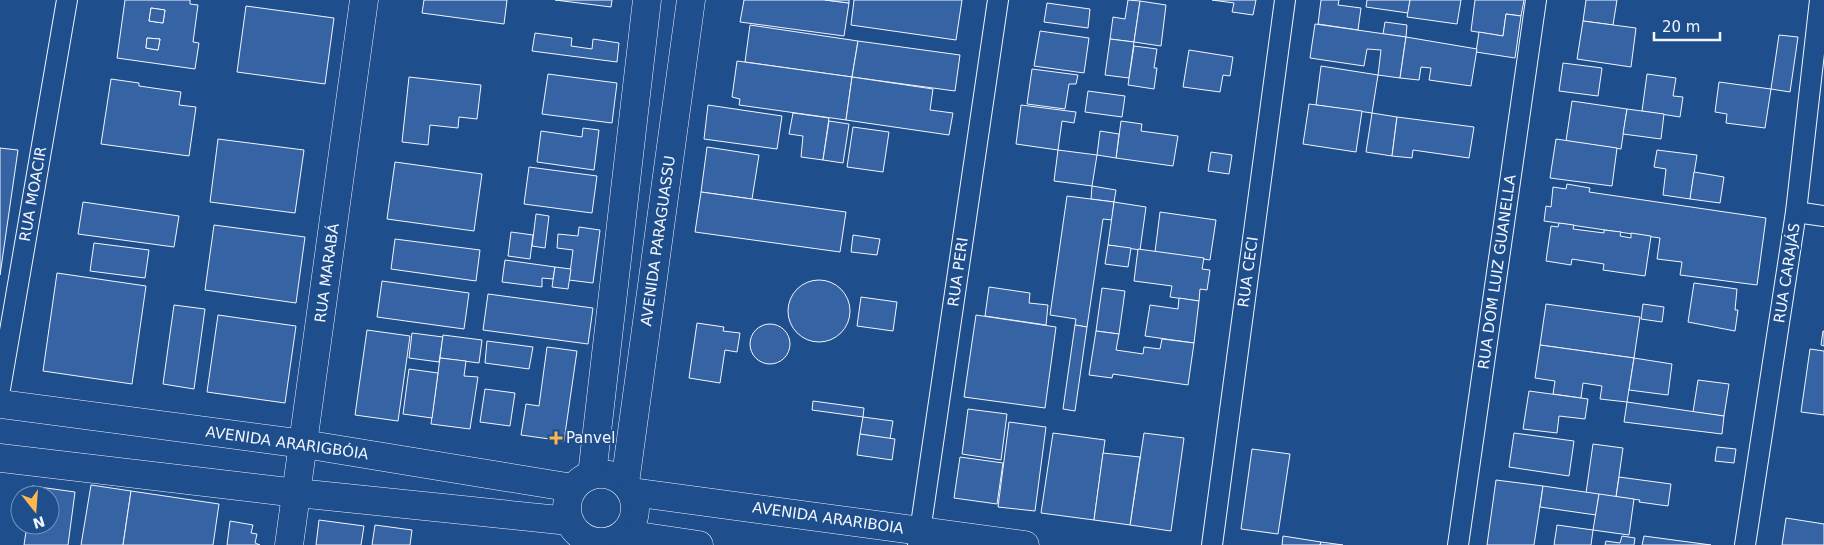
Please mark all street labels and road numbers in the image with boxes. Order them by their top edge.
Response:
street label: RUA MOACIR [16,145,50,243]
street label: AVENIDA PARAGUASSU [637,155,679,327]
street label: RUA DOM LUIZ GUANELLA [1474,173,1520,371]
street label: RUA MARABÁ [310,221,343,324]
street label: RUA CARAJÁS [1769,221,1804,324]
street label: RUA CECI [1234,235,1262,309]
street label: RUA PERI [944,236,972,308]
street label: AVENIDA ARARIGBÓIA [204,422,370,463]
street label: AVENIDA ARARIBOIA [751,498,906,538]

